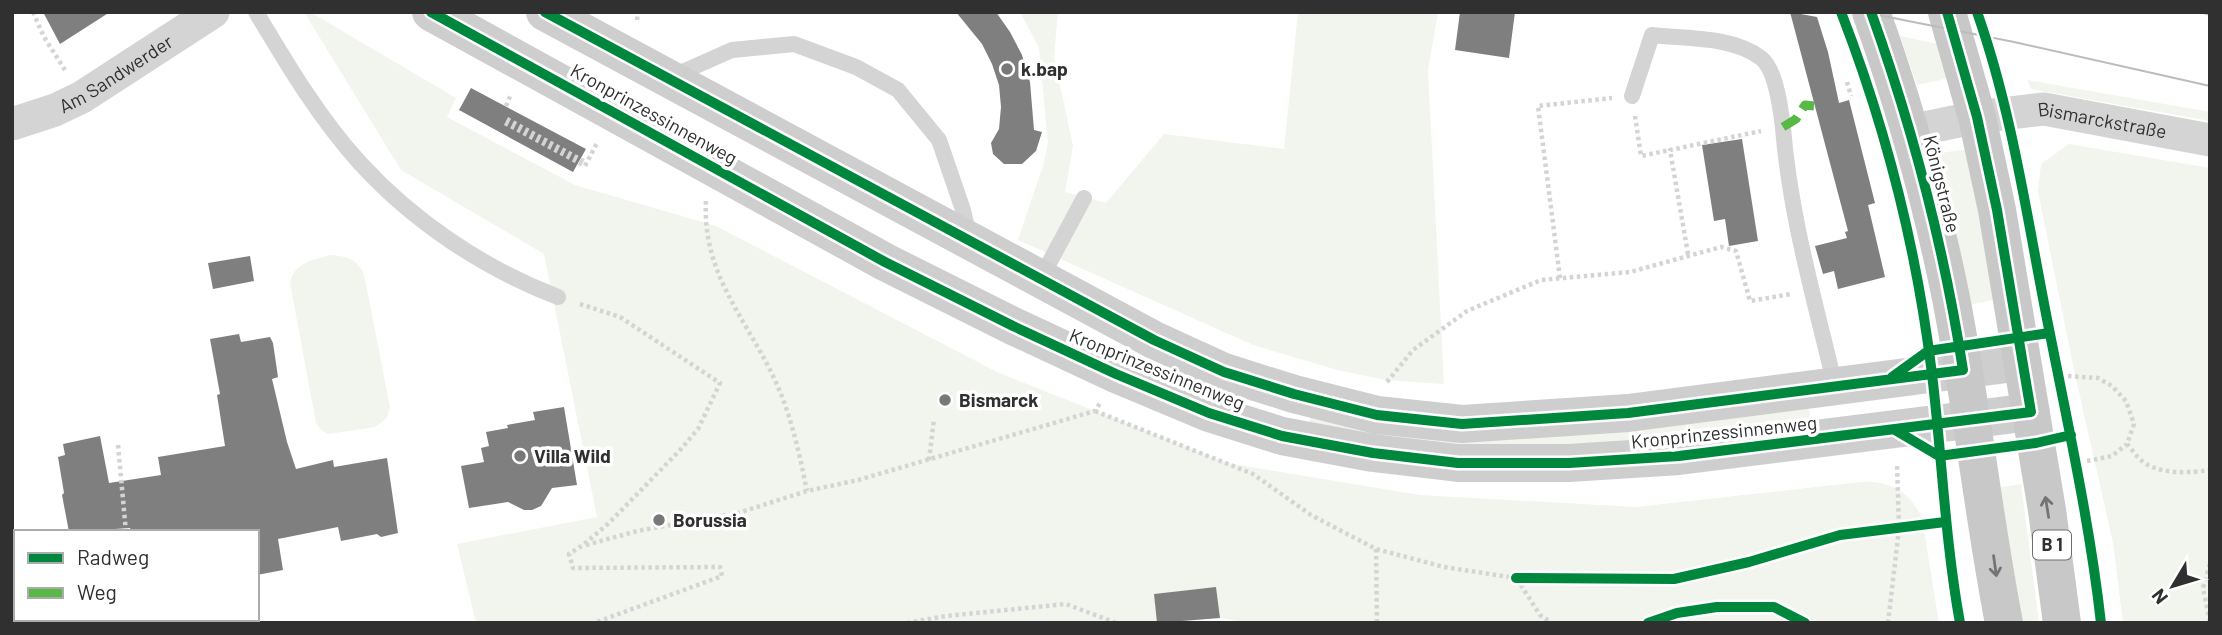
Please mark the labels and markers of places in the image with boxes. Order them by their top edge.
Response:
place label: k.bap [1021,57,1068,80]
marker: k.bap [999,61,1015,77]
place label: Bismarck [959,388,1038,411]
marker: Bismarck [937,392,953,408]
place label: Villa Wild [534,444,611,467]
marker: Villa Wild [512,448,528,464]
place label: Borussia [673,508,747,531]
marker: Borussia [651,512,667,528]

